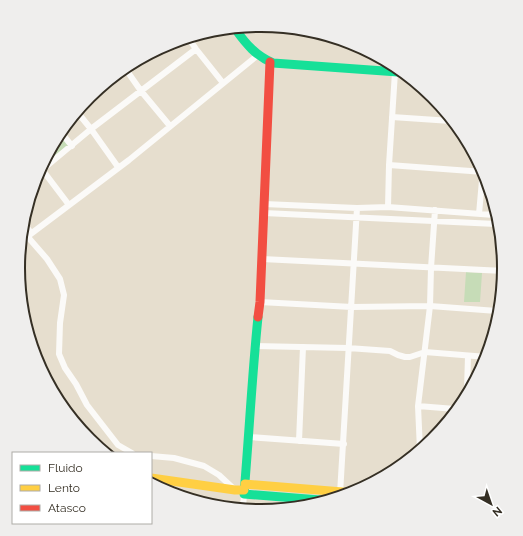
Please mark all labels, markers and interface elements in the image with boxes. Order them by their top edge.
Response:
legend [12,452,152,524]
text: Fluido [48,461,83,475]
text: Lento [48,481,80,495]
north arrow [471,484,511,524]
text: Atasco [48,501,86,515]
text: N [490,504,505,519]

